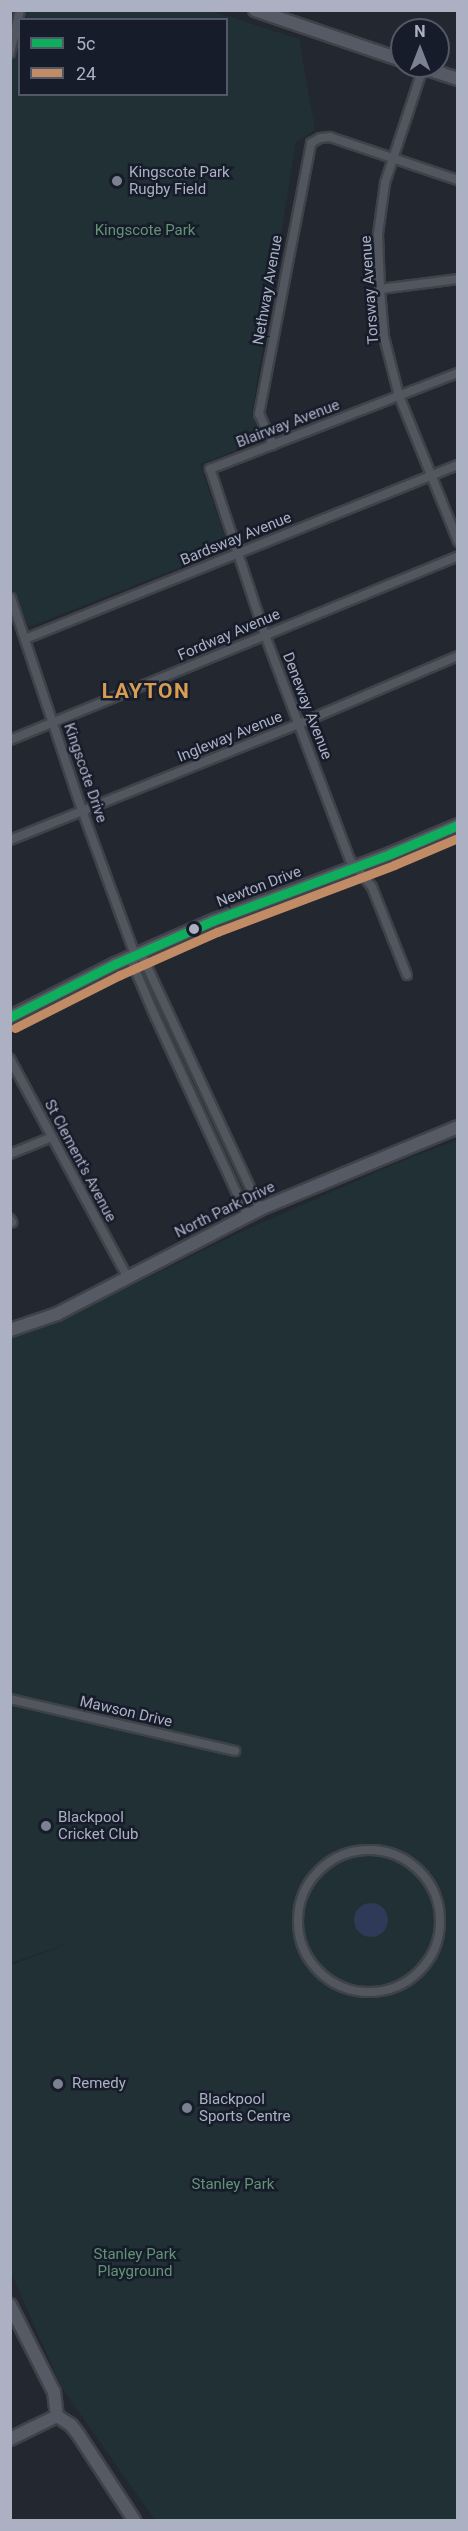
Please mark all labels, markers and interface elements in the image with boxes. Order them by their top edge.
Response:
legend [18,18,228,96]
north arrow [390,18,450,78]
text: N [414,22,426,41]
text: 5c [76,33,96,54]
text: 24 [76,63,96,84]
place label: Kingscote Park Rugby Field [129,163,230,198]
marker: Kingscote Park Rugby Field [110,174,124,188]
park label: Kingscote Park [95,222,195,240]
street label: Nethway Avenue [249,234,287,346]
street label: Torsway Avenue [357,235,383,345]
street label: Blairway Avenue [234,396,342,452]
street label: Bardsway Avenue [178,509,294,569]
street label: Fordway Avenue [175,605,283,665]
street label: Deneway Avenue [278,650,336,762]
district label: LAYTON [102,678,190,704]
street label: Ingleway Avenue [175,708,285,766]
street label: Kingscote Drive [60,721,110,825]
street label: Newton Drive [214,863,304,911]
unlabelled marker [188,923,200,935]
street label: St Clement's Avenue [40,1097,120,1225]
street label: North Park Drive [172,1178,278,1242]
street label: Mawson Drive [78,1693,174,1731]
place label: Blackpool Cricket Club [58,1808,138,1843]
marker: Blackpool Cricket Club [39,1819,53,1833]
marker: Remedy [49,2075,67,2093]
place label: Remedy [72,2075,126,2093]
place label: Blackpool Sports Centre [199,2090,291,2125]
marker: Blackpool Sports Centre [180,2101,194,2115]
park label: Stanley Park [192,2176,274,2194]
park label: Stanley Park Playground [94,2245,176,2280]

